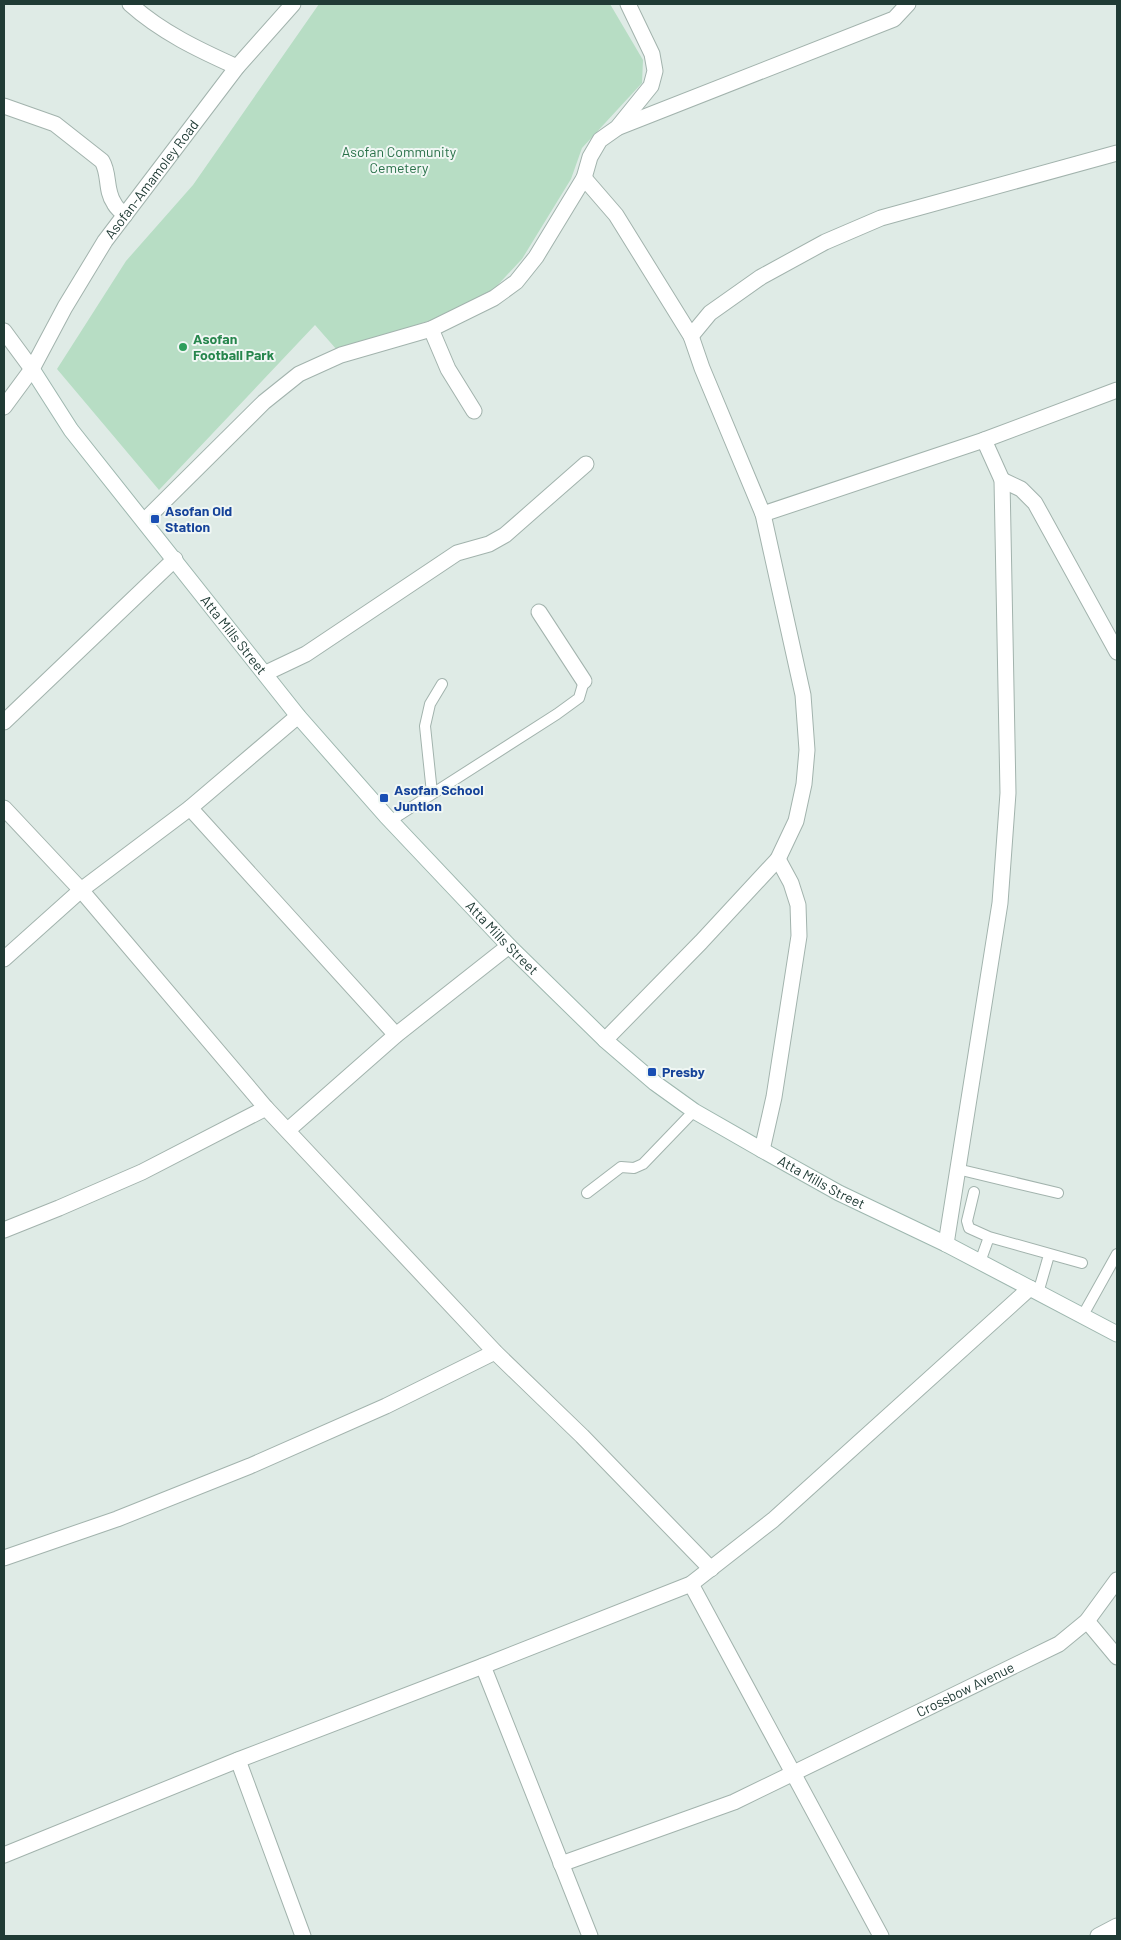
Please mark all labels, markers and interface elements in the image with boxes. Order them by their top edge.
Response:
street label: Asofan-Amamoley Road [101,116,202,242]
park label: Asofan Community Cemetery [342,143,457,176]
place label: Asofan Football Park [193,330,275,363]
marker: Asofan Football Park [177,341,189,353]
place label: Asofan Old Station [165,502,232,535]
marker: Asofan Old Station [149,513,161,525]
street label: Atta Mills Street [197,592,271,678]
place label: Asofan School Juntion [394,781,484,814]
marker: Asofan School Juntion [378,792,390,804]
street label: Atta Mills Street [463,897,542,978]
place label: Presby [662,1063,705,1080]
marker: Presby [646,1066,658,1078]
street label: Atta Mills Street [775,1152,868,1212]
street label: Crossbow Avenue [913,1658,1017,1720]

